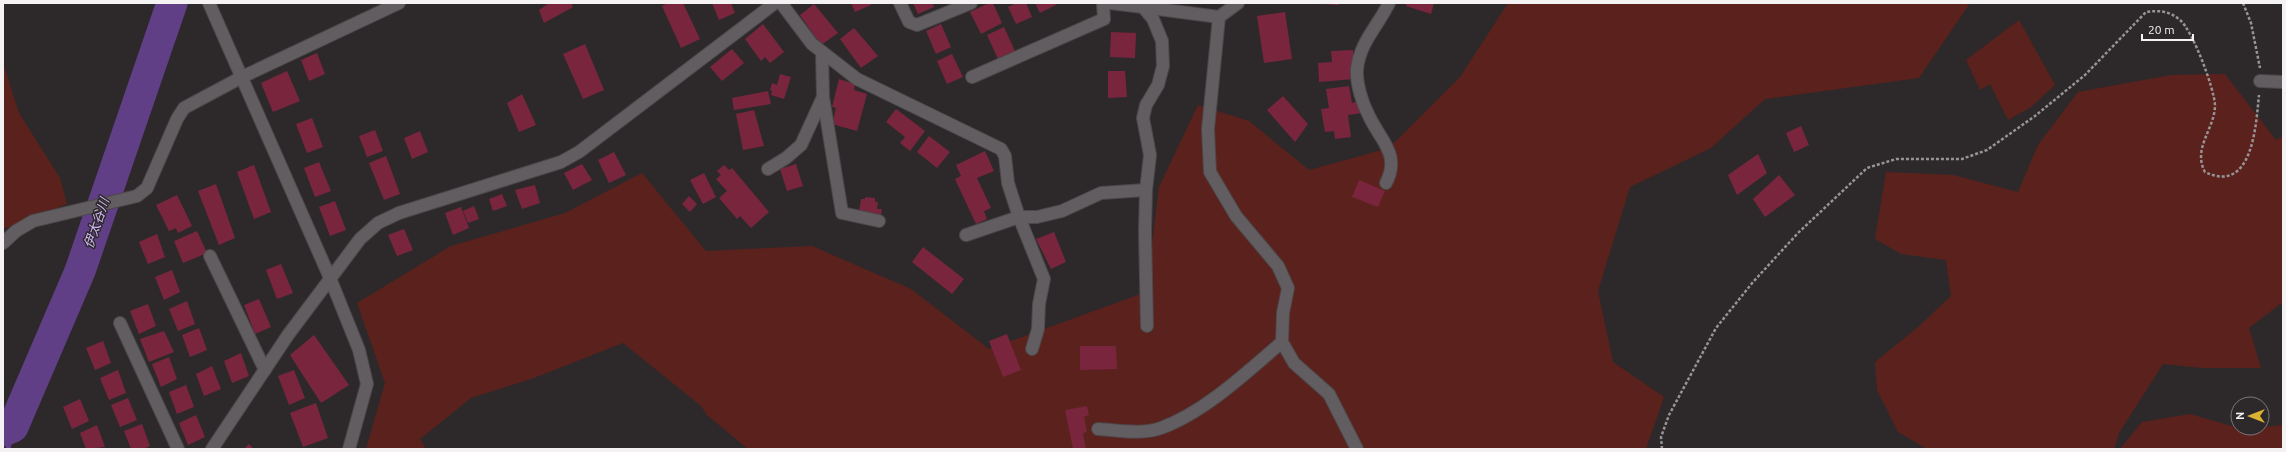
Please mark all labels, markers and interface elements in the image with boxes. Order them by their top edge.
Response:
scale bar [2142,16,2193,42]
text: 20 m [2148,23,2175,36]
water label: 伊太谷川 [81,194,112,250]
north arrow [2230,396,2270,436]
text: N [2234,412,2246,420]

